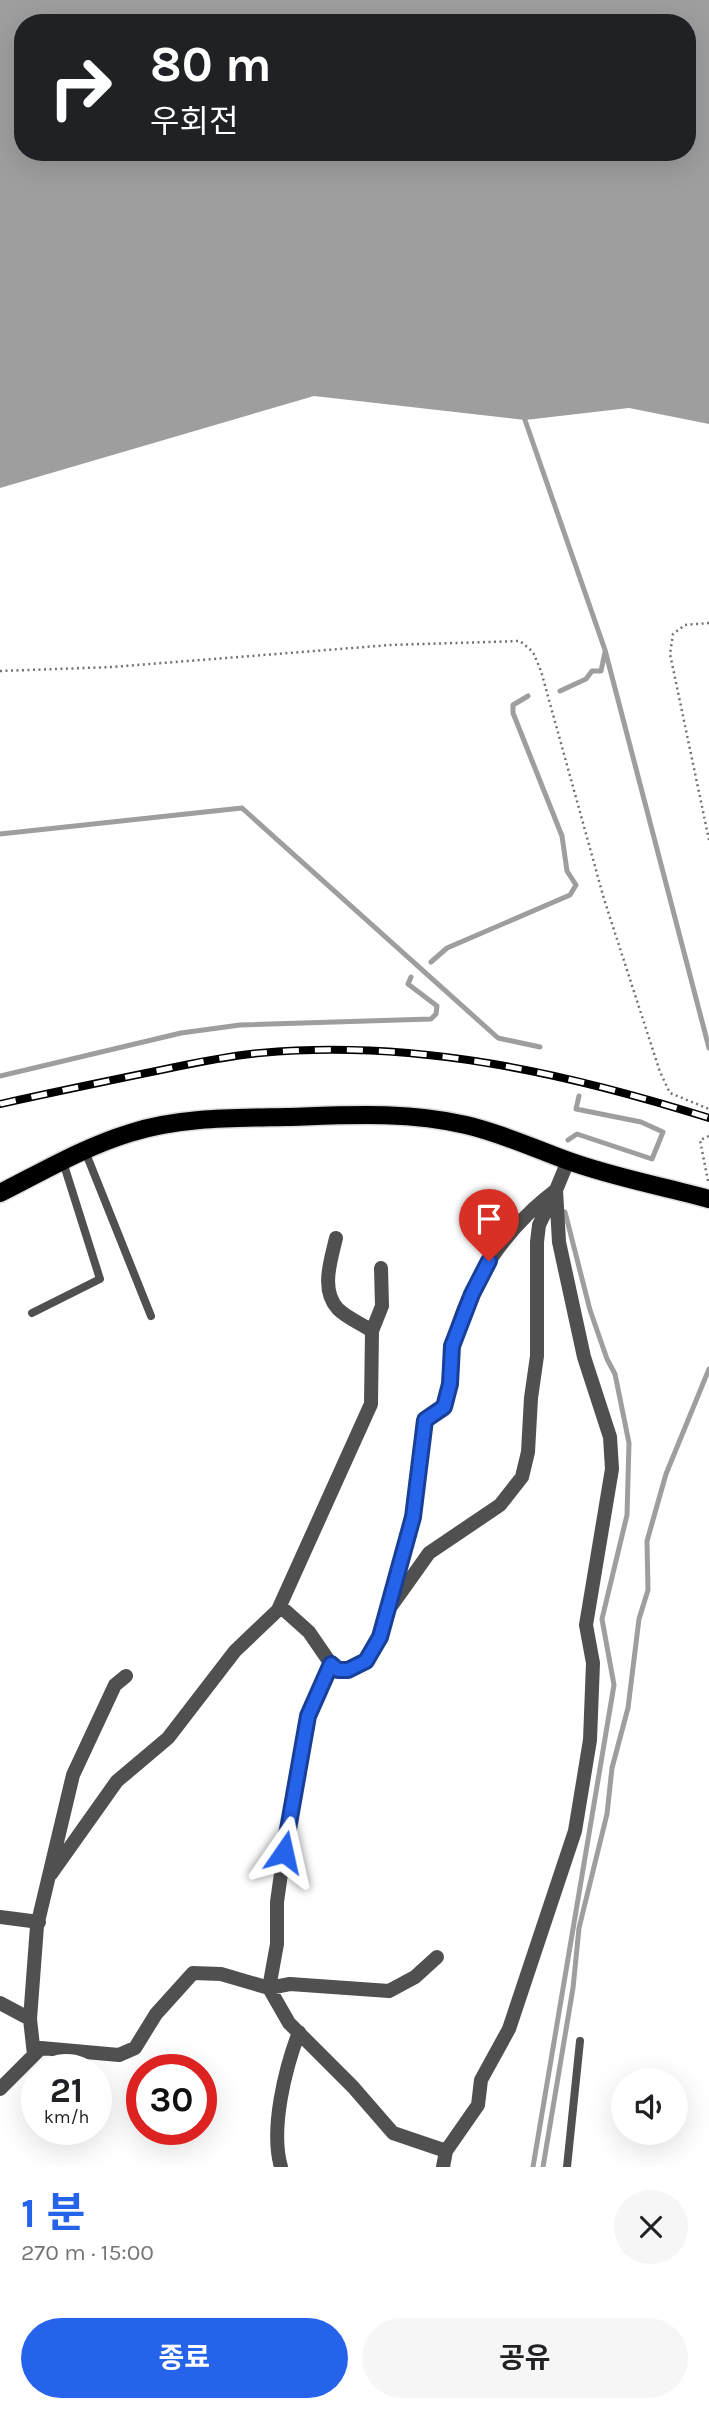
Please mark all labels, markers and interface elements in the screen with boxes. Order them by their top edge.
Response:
text: 80 m [150,36,272,93]
icon: right [35,42,126,133]
text: 우회전 [150,103,238,140]
pin [459,1189,519,1261]
icon: arrive [470,1200,508,1238]
position arrow [247,1815,321,1889]
speed limit sign: 30 [126,2054,217,2145]
map controls [611,2068,688,2145]
button: sound [611,2068,688,2145]
text: 21 [50,2070,83,2111]
text: km/h [44,2106,89,2128]
text: 1 분 [21,2188,85,2238]
button: close [614,2190,688,2264]
text: 270 m · 15:00 [21,2239,154,2266]
button: 종료 [21,2318,348,2398]
button: 공유 [362,2318,688,2398]

